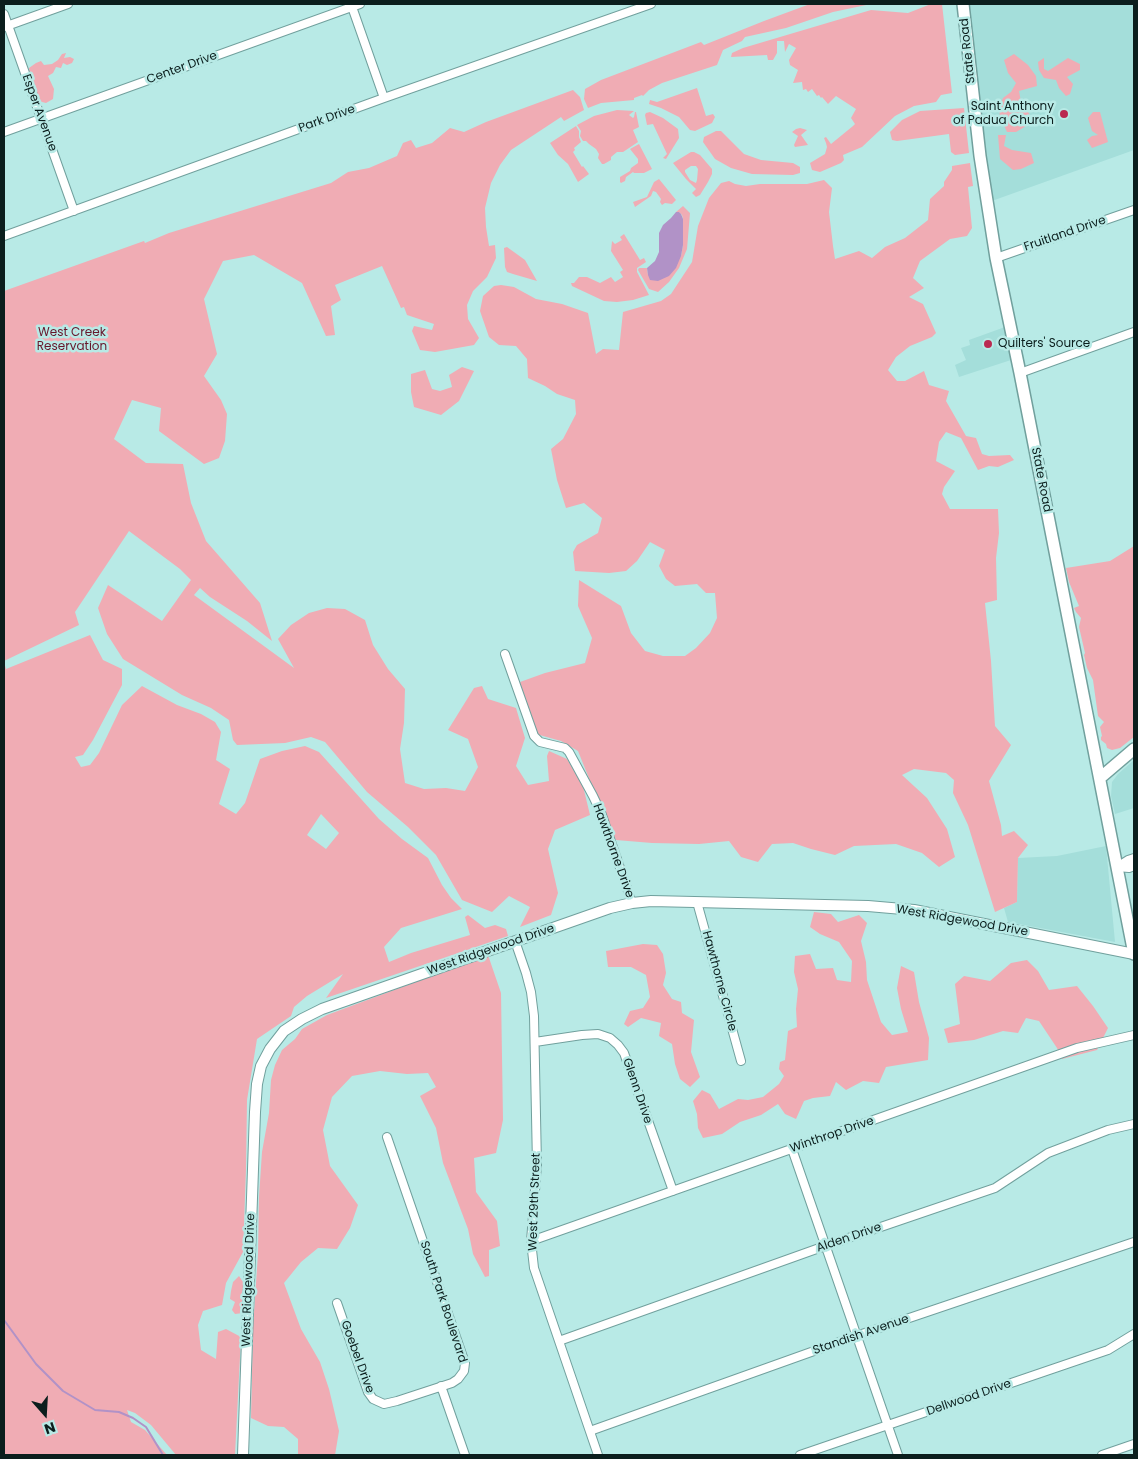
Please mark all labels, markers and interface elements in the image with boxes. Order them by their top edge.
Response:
street label: State Road [957,18,979,84]
street label: Center Drive [145,49,219,87]
street label: Esper Avenue [18,73,60,153]
place label: Saint Anthony of Padua Church [953,100,1054,128]
street label: Park Drive [297,102,357,136]
marker: Saint Anthony of Padua Church [1058,108,1070,120]
street label: Fruitland Drive [1022,213,1108,255]
park label: West Creek Reservation [37,326,107,354]
place label: Quilters' Source [998,337,1090,351]
marker: Quilters' Source [982,338,994,350]
street label: State Road [1028,446,1054,514]
street label: Hawthorne Drive [589,802,637,900]
street label: West Ridgewood Drive [895,902,1029,940]
street label: West Ridgewood Drive [426,921,556,979]
street label: Hawthorne Circle [699,929,739,1033]
street label: Glenn Drive [619,1056,655,1126]
street label: Winthrop Drive [788,1114,876,1156]
street label: West 29th Street [526,1153,544,1251]
street label: West Ridgewood Drive [239,1213,259,1347]
street label: Alden Drive [815,1220,883,1256]
street label: South Park Boulevard [417,1239,469,1365]
street label: Standish Avenue [811,1312,911,1358]
street label: Goebel Drive [337,1319,377,1395]
street label: Dellwood Drive [925,1377,1013,1419]
north arrow [20,1389,70,1439]
text: N [42,1417,58,1439]

